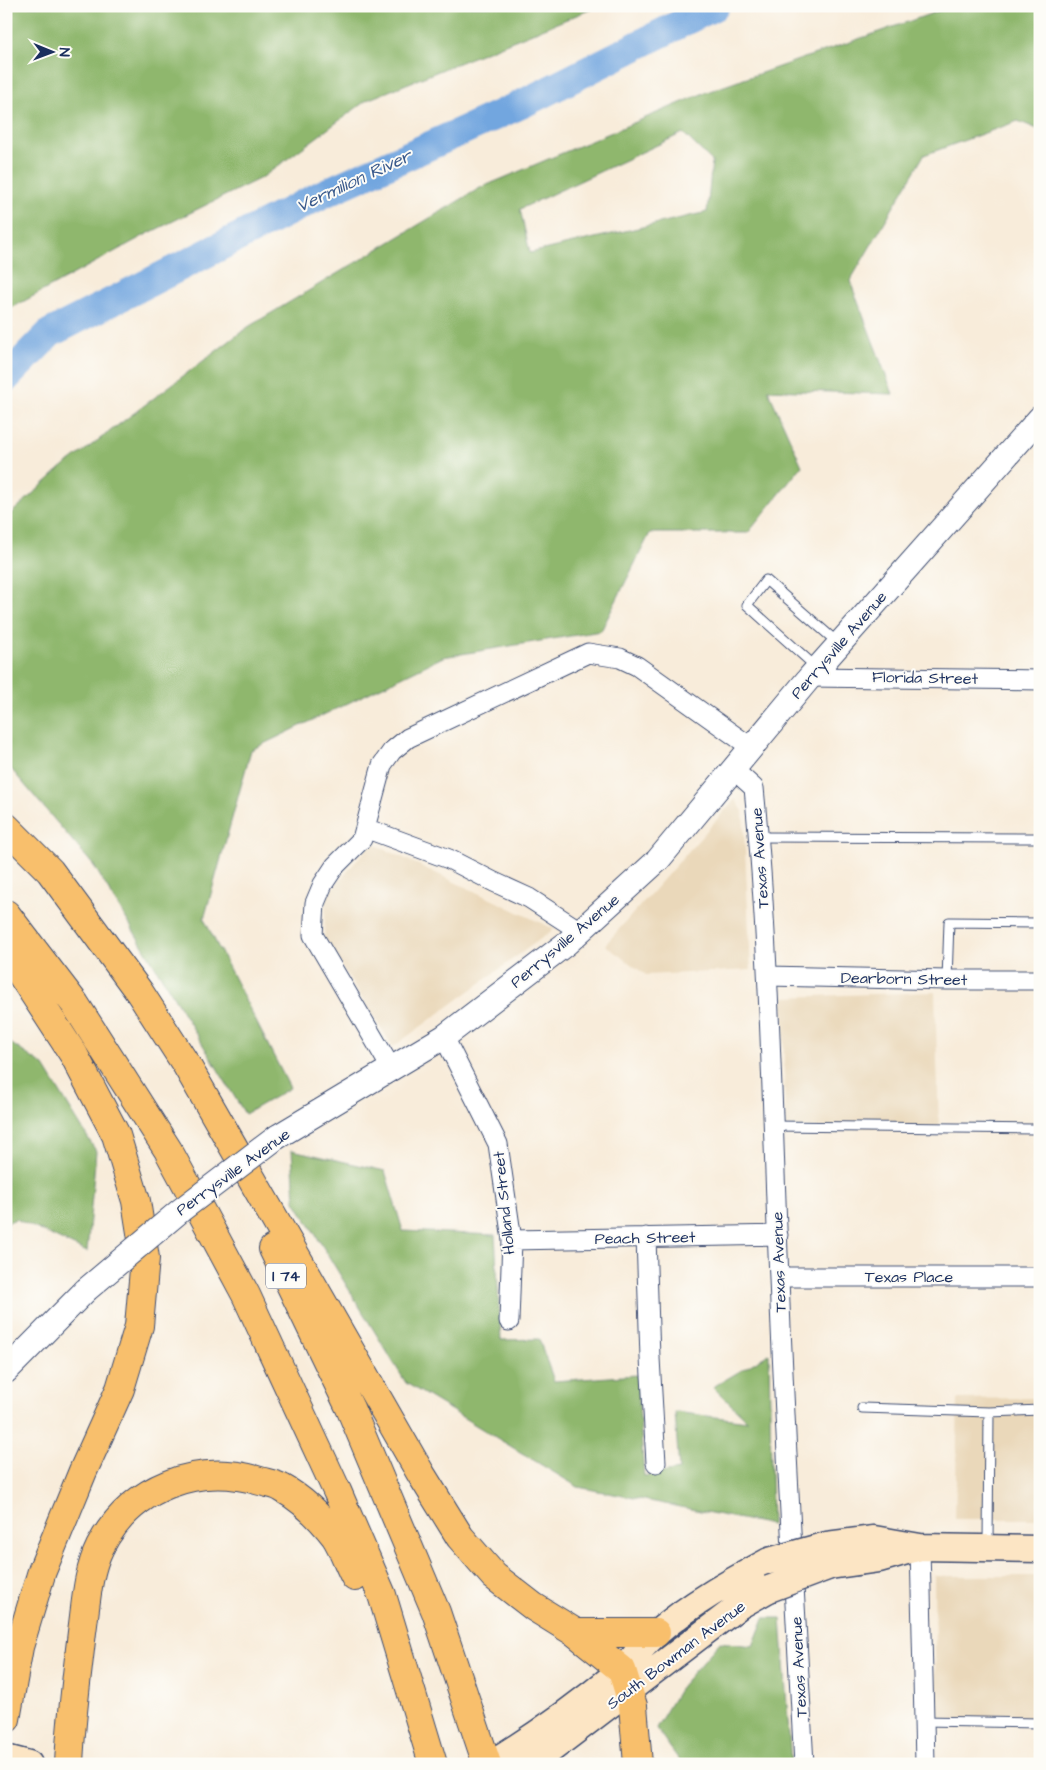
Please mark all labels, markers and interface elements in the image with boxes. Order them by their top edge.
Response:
north arrow [28,28,78,78]
text: N [54,48,74,57]
water label: Vermilion River [292,143,417,219]
street label: Perrysville Avenue [786,586,893,704]
street label: Florida Street [872,666,979,690]
street label: Texas Avenue [745,807,774,909]
street label: Perrysville Avenue [506,889,625,994]
street label: Dearborn Street [841,967,968,991]
street label: Perrysville Avenue [171,1123,295,1222]
street label: Holland Street [488,1150,520,1256]
street label: Texas Avenue [766,1211,792,1313]
street label: Peach Street [594,1226,696,1250]
road number: I 74 [266,1264,306,1288]
street label: Texas Place [865,1266,954,1288]
street label: South Bowman Avenue [602,1595,750,1714]
street label: Texas Avenue [785,1616,813,1718]

